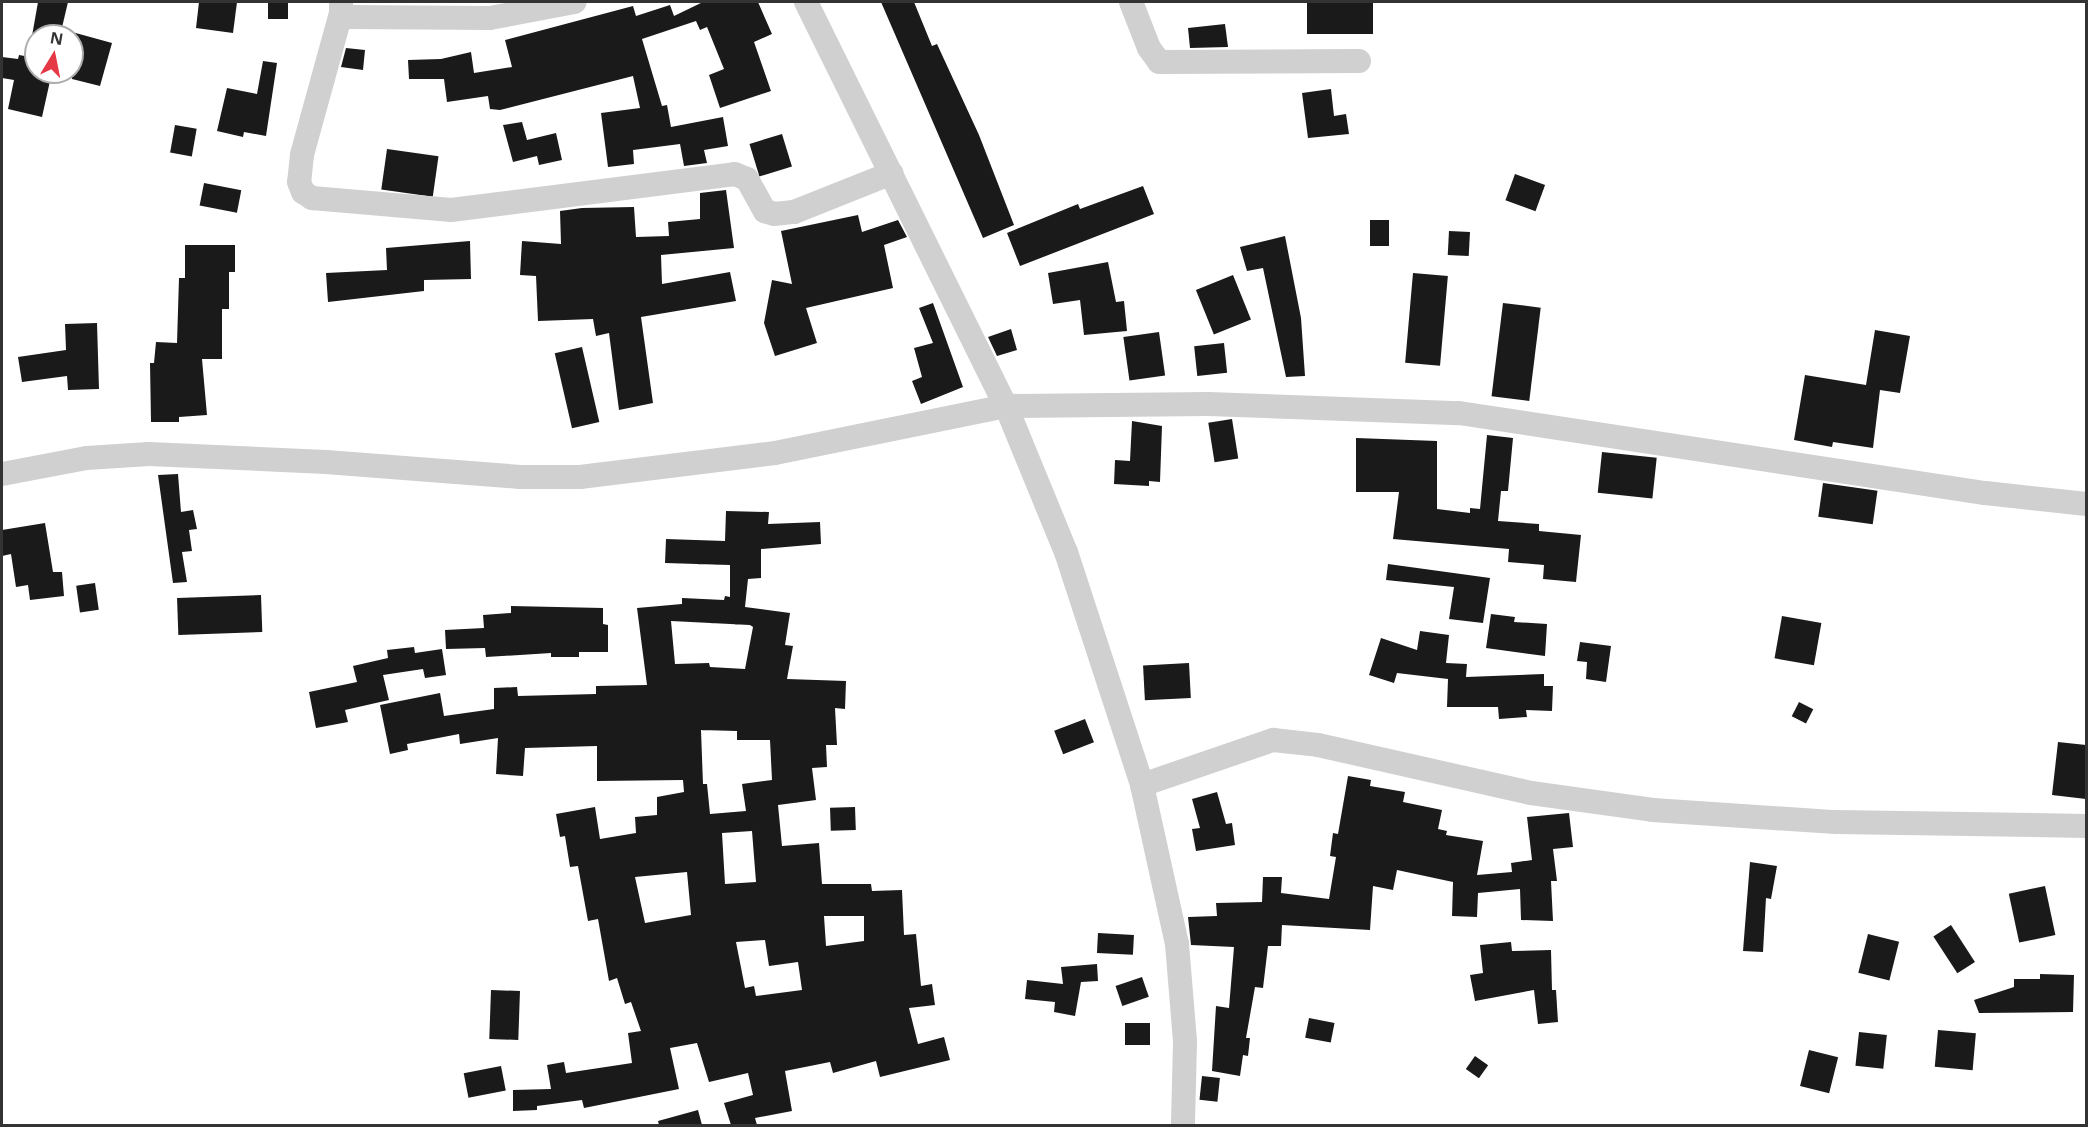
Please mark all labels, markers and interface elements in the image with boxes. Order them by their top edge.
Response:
north arrow [24,24,84,84]
text: N [48,26,65,50]

